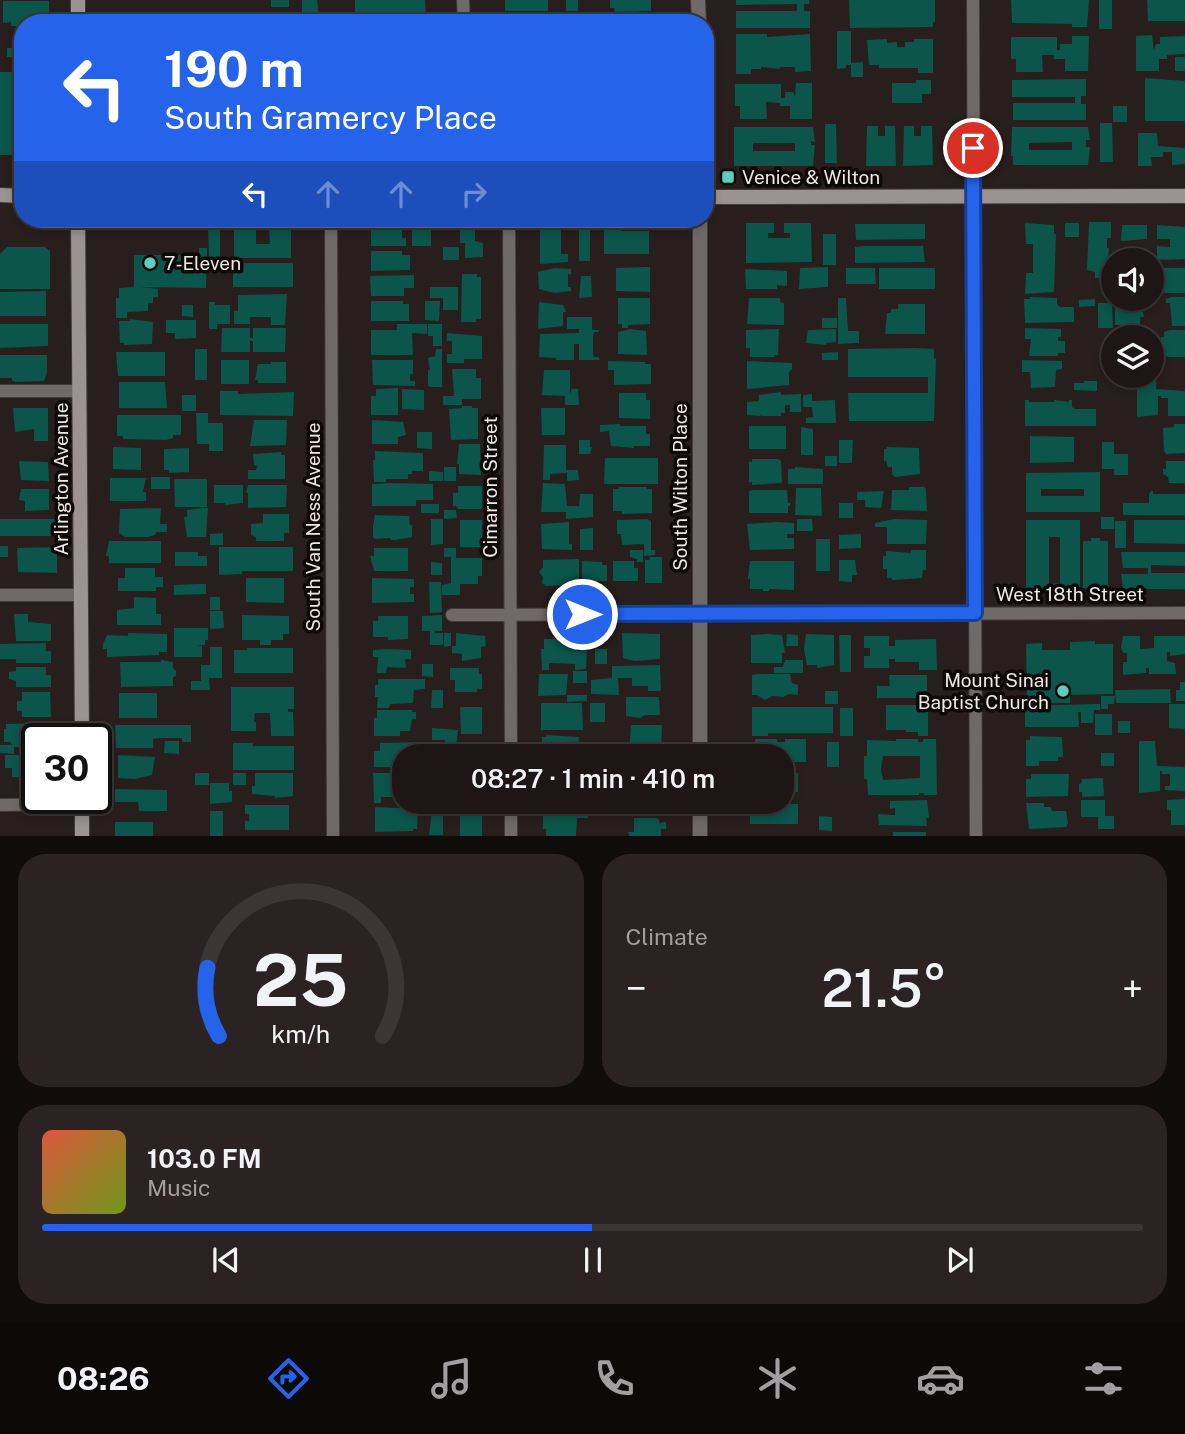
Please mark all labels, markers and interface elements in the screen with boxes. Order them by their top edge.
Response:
text: 190 m [164,40,304,98]
icon: left [49,42,140,133]
text: South Gramercy Place [164,99,497,136]
pin [943,118,1003,178]
icon: arrive [954,129,992,167]
place label: Venice & Wilton [742,166,880,188]
marker: Venice & Wilton [720,169,736,185]
icon: left [236,175,274,213]
icon: ahead [309,175,347,213]
icon: ahead [382,175,420,213]
icon: right [455,175,493,213]
map controls [1101,248,1164,388]
button: sound [1101,248,1164,311]
place label: 7-Eleven [164,252,241,274]
marker: 7-Eleven [142,255,158,271]
button: layers [1101,325,1164,388]
street label: Arlington Avenue [50,403,72,556]
street label: South Wilton Place [669,403,691,571]
street label: Cimarron Street [479,416,501,558]
street label: South Van Ness Avenue [302,423,324,631]
position arrow [545,577,619,651]
street label: West 18th Street [996,583,1144,605]
place label: Mount Sinai Baptist Church [918,669,1049,713]
marker: Mount Sinai Baptist Church [1055,683,1071,699]
speed limit sign: 30 [21,723,112,814]
text: 08:27 · 1 min · 410 m [471,763,715,794]
text: Climate [626,923,708,950]
text: 25 [253,938,348,1023]
text: 21.5° [821,958,947,1019]
text: − [626,966,647,1011]
text: + [1122,966,1143,1011]
text: km/h [271,1019,330,1049]
text: 103.0 FM [147,1143,262,1174]
text: Music [147,1174,211,1201]
icon: previous [207,1241,245,1279]
icon: pause [574,1241,612,1279]
icon: next [941,1241,979,1279]
icon: directions [264,1354,313,1403]
icon: music [427,1354,476,1403]
icon: phone [590,1354,639,1403]
icon: climate [753,1354,802,1403]
icon: car [916,1354,965,1403]
icon: filters [1079,1354,1128,1403]
text: 08:26 [57,1360,150,1397]

